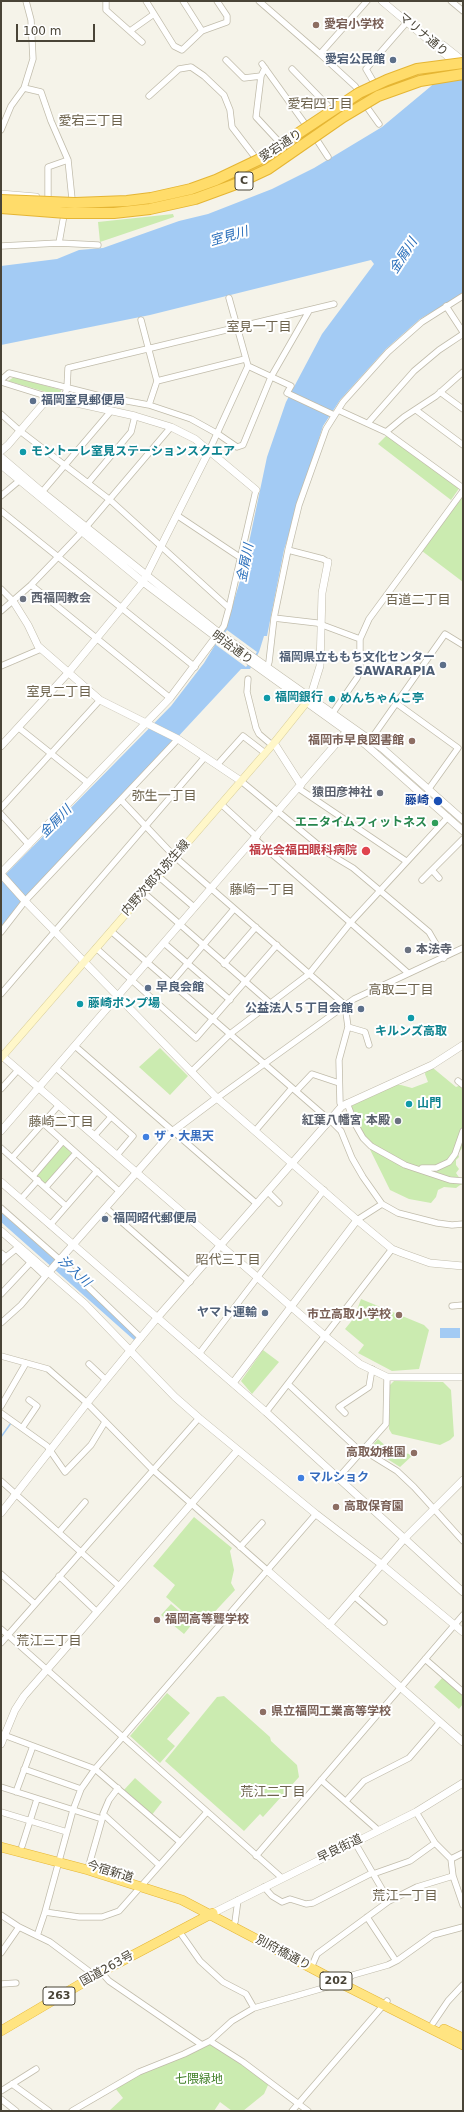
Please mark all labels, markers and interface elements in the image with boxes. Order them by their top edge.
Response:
street label: マリナ通り [395,10,451,60]
scale bar [18,16,97,42]
place label: 愛宕小学校 [324,18,384,32]
marker: 愛宕小学校 [311,20,321,30]
text: 100 m [23,24,61,38]
place label: 愛宕公民館 [325,53,385,67]
marker: 愛宕公民館 [388,55,398,65]
district label: 愛宕四丁目 [288,97,352,113]
district label: 愛宕三丁目 [59,114,123,130]
street label: 愛宕通り [257,127,305,165]
road number: C [235,172,253,190]
water label: 室見川 [208,224,250,250]
water label: 金屑川 [387,235,421,277]
district label: 室見一丁目 [227,320,291,336]
place label: 福岡室見郵便局 [41,394,125,408]
marker: 福岡室見郵便局 [28,396,38,406]
place label: モントーレ室見ステーションスクエア [31,445,235,459]
marker: モントーレ室見ステーションスクエア [18,447,28,457]
water label: 金屑川 [235,542,257,584]
place label: 西福岡教会 [31,592,91,606]
district label: 百道二丁目 [386,593,450,609]
marker: 西福岡教会 [18,594,28,604]
street label: 明治通り [208,628,256,668]
place label: 福岡県立ももち文化センター SAWARAPIA [279,651,435,679]
marker: 福岡県立ももち文化センター SAWARAPIA [438,660,448,670]
district label: 室見二丁目 [27,685,91,701]
place label: 福岡銀行 [275,691,323,705]
place label: めんちゃんこ亭 [340,692,424,706]
marker: 福岡銀行 [262,693,272,703]
marker: めんちゃんこ亭 [327,694,337,704]
place label: 福岡市早良図書館 [308,734,404,748]
marker: 福岡市早良図書館 [407,736,417,746]
place label: 猿田彦神社 [312,786,372,800]
marker: 猿田彦神社 [375,788,385,798]
district label: 弥生一丁目 [132,789,196,805]
place label: 藤崎 [405,794,429,808]
marker: 藤崎 [432,795,444,807]
water label: 金屑川 [37,803,75,841]
place label: エニタイムフィットネス [295,816,427,830]
marker: エニタイムフィットネス [430,818,440,828]
street label: 内野次郎丸弥生線 [119,837,193,919]
place label: 福光会福田眼科病院 [249,844,357,858]
marker: 福光会福田眼科病院 [360,845,372,857]
district label: 藤崎一丁目 [230,883,294,899]
place label: 本法寺 [416,943,452,957]
marker: 本法寺 [403,945,413,955]
place label: 早良会館 [156,981,204,995]
marker: 早良会館 [143,983,153,993]
district label: 高取二丁目 [369,983,433,999]
place label: 藤崎ポンプ場 [88,997,160,1011]
marker: 藤崎ポンプ場 [75,999,85,1009]
place label: 公益法人５丁目会館 [245,1002,353,1016]
marker: 公益法人５丁目会館 [356,1004,366,1014]
marker: キルンズ高取 [406,1013,416,1023]
place label: キルンズ高取 [375,1025,447,1039]
place label: 山門 [417,1097,441,1111]
marker: 山門 [404,1099,414,1109]
place label: 紅葉八幡宮 本殿 [302,1114,390,1128]
district label: 藤崎二丁目 [29,1115,93,1131]
marker: 紅葉八幡宮 本殿 [393,1116,403,1126]
place label: ザ・大黒天 [154,1130,214,1144]
marker: ザ・大黒天 [141,1132,151,1142]
place label: 福岡昭代郵便局 [113,1212,197,1226]
marker: 福岡昭代郵便局 [100,1214,110,1224]
water label: 汐入川 [54,1253,94,1291]
district label: 昭代三丁目 [196,1253,260,1269]
place label: ヤマト運輸 [197,1306,257,1320]
marker: ヤマト運輸 [260,1308,270,1318]
place label: 市立高取小学校 [307,1308,391,1322]
marker: 市立高取小学校 [394,1310,404,1320]
place label: 高取幼稚園 [346,1446,406,1460]
marker: 高取幼稚園 [409,1448,419,1458]
place label: マルショク [309,1471,369,1485]
marker: マルショク [296,1473,306,1483]
place label: 高取保育園 [344,1500,404,1514]
marker: 高取保育園 [331,1502,341,1512]
place label: 福岡高等聾学校 [165,1613,249,1627]
marker: 福岡高等聾学校 [152,1615,162,1625]
district label: 荒江三丁目 [17,1634,81,1650]
place label: 県立福岡工業高等学校 [271,1705,391,1719]
marker: 県立福岡工業高等学校 [258,1707,268,1717]
district label: 荒江二丁目 [241,1785,305,1801]
street label: 早良街道 [315,1832,365,1866]
street label: 今宿新道 [85,1858,135,1886]
district label: 荒江一丁目 [373,1889,437,1905]
street label: 別府橋通り [253,1933,313,1973]
street label: 国道263号 [78,1948,136,1990]
road number: 202 [320,1972,352,1990]
road number: 263 [43,1987,75,2005]
park label: 七隈緑地 [175,2073,223,2087]

